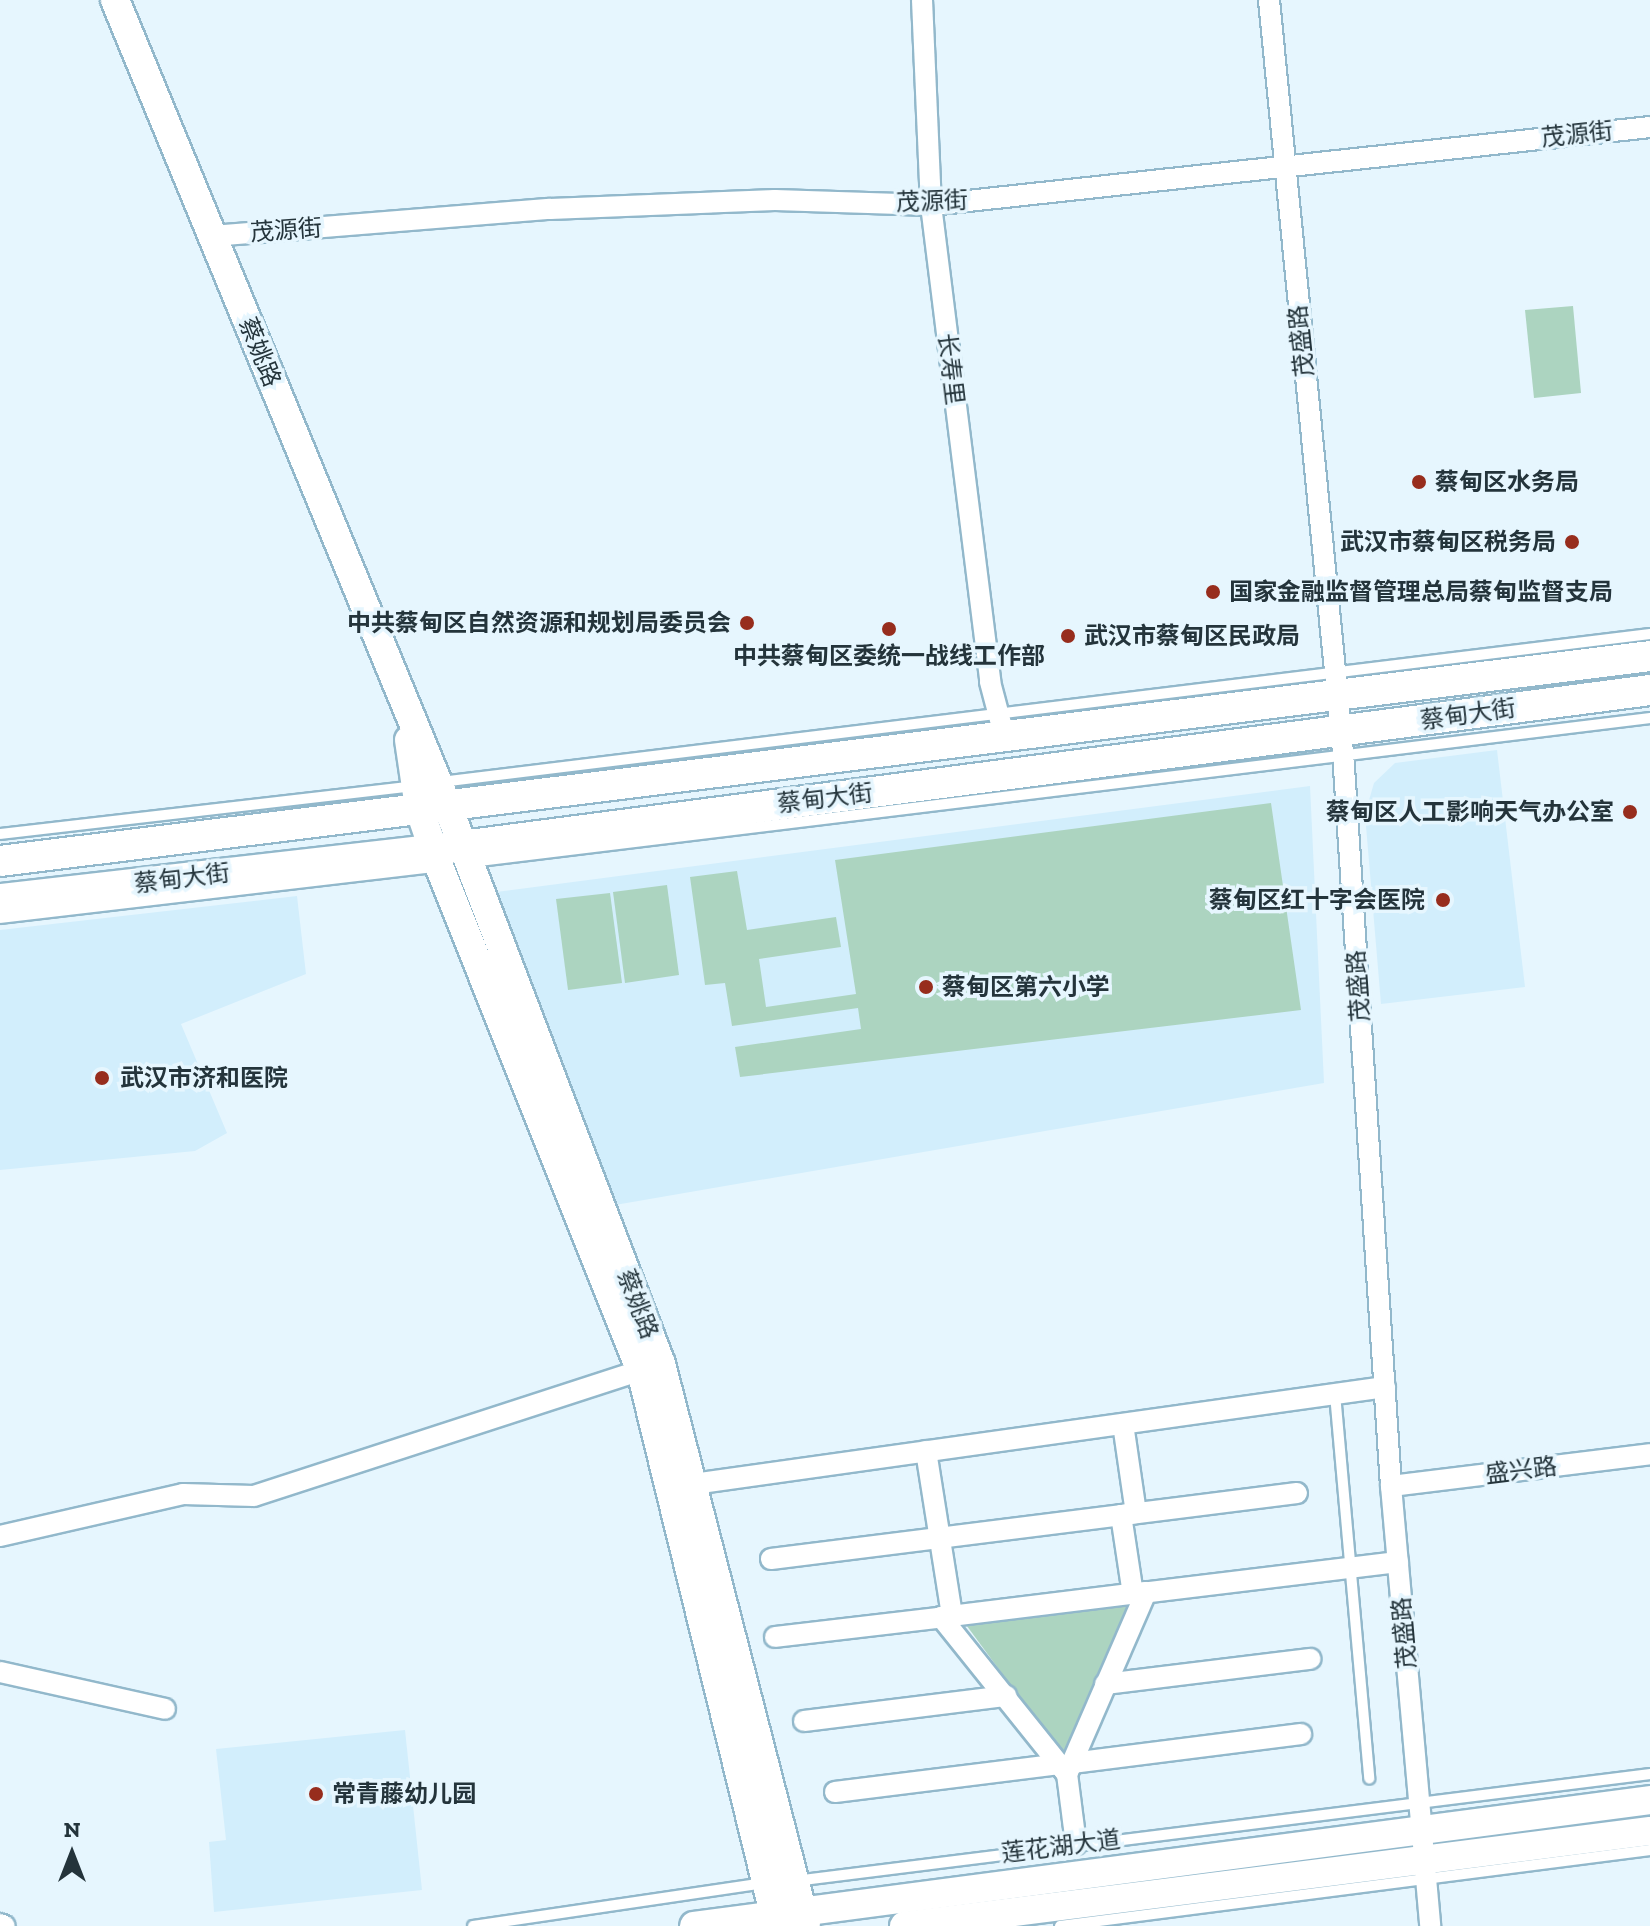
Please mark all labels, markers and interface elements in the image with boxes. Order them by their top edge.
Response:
street label: 茂源街 [1540,116,1614,152]
street label: 茂源街 [896,185,968,217]
street label: 茂源街 [249,213,323,247]
street label: 茂盛路 [1283,304,1319,378]
street label: 蔡姚路 [233,313,287,391]
street label: 长寿里 [932,332,970,406]
place label: 蔡甸区水务局 [1435,468,1579,496]
marker: 蔡甸区水务局 [1410,473,1428,491]
place label: 武汉市蔡甸区税务局 [1340,528,1556,556]
marker: 武汉市蔡甸区税务局 [1563,533,1581,551]
place label: 国家金融监督管理总局蔡甸监督支局 [1229,578,1613,606]
marker: 国家金融监督管理总局蔡甸监督支局 [1204,583,1222,601]
place label: 中共蔡甸区自然资源和规划局委员会 [347,609,731,637]
marker: 中共蔡甸区自然资源和规划局委员会 [738,614,756,632]
marker: 中共蔡甸区委统一战线工作部 [880,620,898,638]
place label: 武汉市蔡甸区民政局 [1084,622,1300,650]
marker: 武汉市蔡甸区民政局 [1059,627,1077,645]
place label: 中共蔡甸区委统一战线工作部 [733,642,1045,670]
street label: 蔡甸大街 [1418,693,1518,735]
street label: 蔡甸大街 [776,778,874,818]
place label: 蔡甸区人工影响天气办公室 [1326,798,1614,826]
marker: 蔡甸区人工影响天气办公室 [1621,803,1639,821]
street label: 蔡甸大街 [133,858,231,898]
place label: 蔡甸区红十字会医院 [1209,886,1425,914]
marker: 蔡甸区红十字会医院 [1432,889,1454,911]
street label: 茂盛路 [1341,949,1375,1023]
place label: 蔡甸区第六小学 [942,973,1110,1001]
marker: 蔡甸区第六小学 [917,978,935,996]
place label: 武汉市济和医院 [120,1064,288,1092]
marker: 武汉市济和医院 [91,1067,113,1089]
street label: 蔡姚路 [612,1265,664,1343]
street label: 盛兴路 [1484,1451,1558,1489]
street label: 茂盛路 [1387,1596,1421,1670]
place label: 常青藤幼儿园 [332,1780,476,1808]
marker: 常青藤幼儿园 [307,1785,325,1803]
north arrow [32,1814,112,1894]
text: N [64,1816,80,1843]
street label: 莲花湖大道 [1000,1824,1122,1868]

